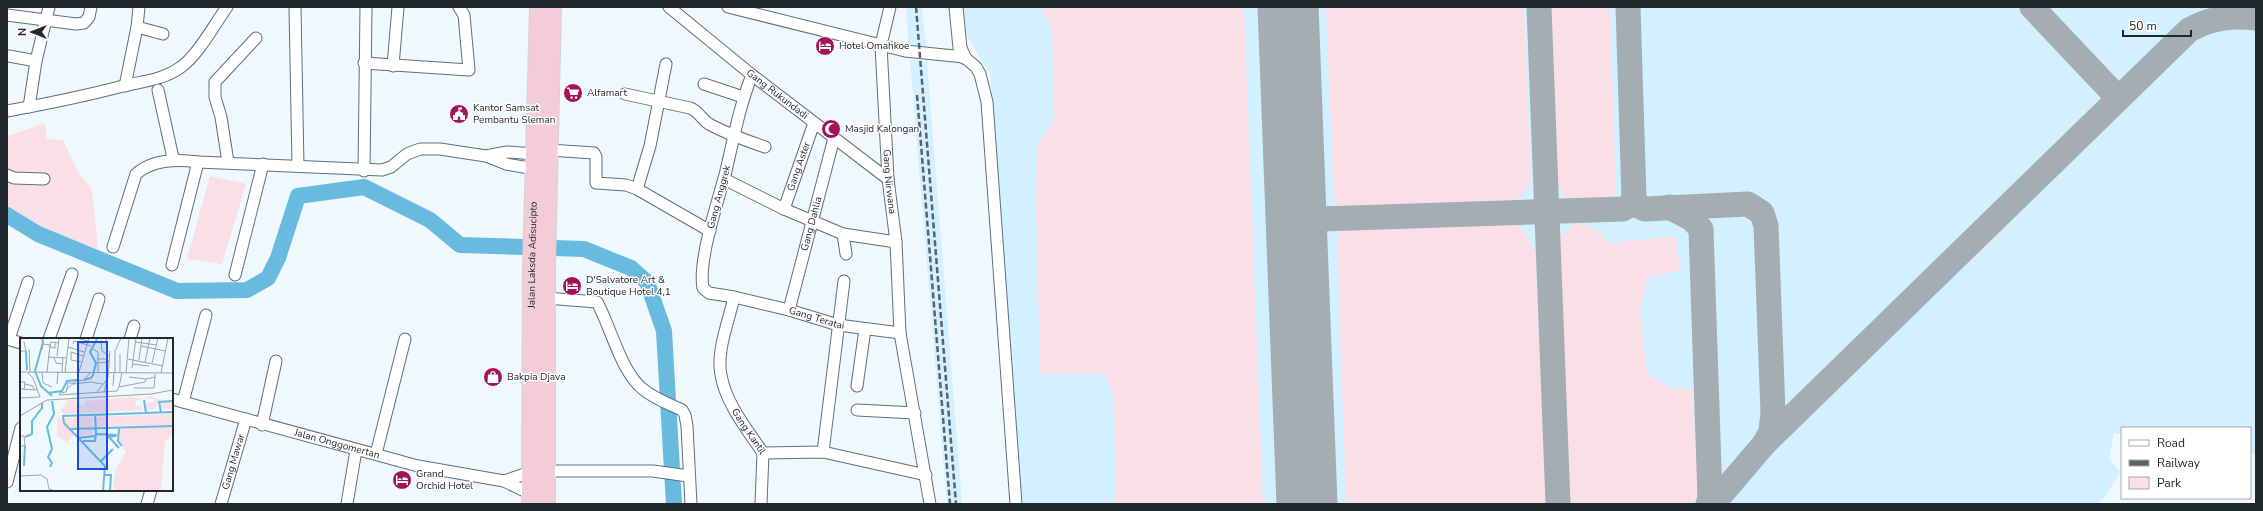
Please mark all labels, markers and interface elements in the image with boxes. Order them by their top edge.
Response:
north arrow [12,12,52,52]
scale bar [2123,12,2191,38]
text: 50 m [2129,18,2157,34]
text: N [15,28,30,36]
hotel icon: Hotel Omahkoe [814,35,836,57]
place label: Hotel Omahkoe [839,39,909,53]
street label: Gang Rukundadi [743,66,811,123]
supermarket icon: Alfamart [562,82,584,104]
place label: Alfamart [587,86,627,100]
place label: Kantor Samsat Pembantu Sleman [473,101,555,127]
public building icon: Kantor Samsat Pembantu Sleman [448,103,470,125]
mosque icon: Masjid Kalongan [820,118,842,140]
place label: Masjid Kalongan [845,122,919,136]
street label: Gang Aster [784,140,814,193]
street label: Gang Nirwana [879,149,899,215]
street label: Gang Anggrek [704,163,734,230]
street label: Gang Dahlia [798,195,825,253]
street label: Jalan Laksda Adisucipto [525,201,541,310]
place label: D'Salvatore Art & Boutique Hotel 4,1 [586,273,671,299]
hotel icon: D'Salvatore Art & Boutique Hotel 4,1 [561,275,583,297]
street label: Gang Teratai [787,303,845,333]
inset map [20,338,173,491]
shop icon: Bakpia Djava [482,366,504,388]
place label: Bakpia Djava [507,370,565,384]
street label: Gang Kantil [728,406,769,457]
street label: Jalan Onggomertan [292,425,381,462]
legend [2121,427,2251,499]
street label: Gang Mawar [219,432,248,491]
text: Road [2157,435,2185,451]
text: Railway [2157,455,2201,471]
place label: Grand Orchid Hotel [416,467,473,493]
hotel icon: Grand Orchid Hotel [391,469,413,491]
text: Park [2157,475,2182,491]

